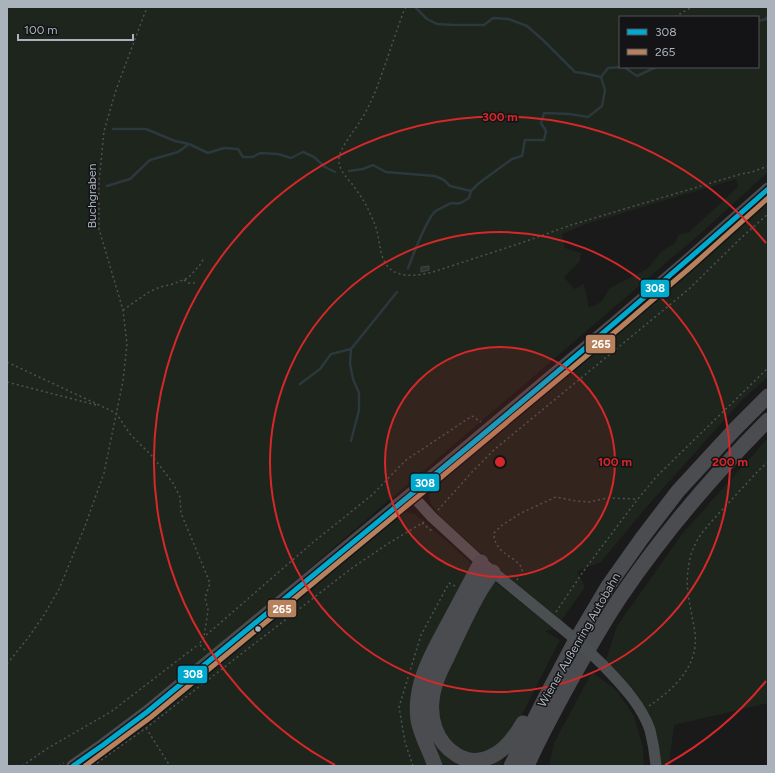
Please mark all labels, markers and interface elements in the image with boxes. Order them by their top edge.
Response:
scale bar [18,16,133,42]
legend [619,16,759,68]
text: 100 m [24,23,58,37]
text: 308 [655,25,677,39]
text: 265 [655,45,676,59]
text: 300 m [482,110,518,124]
street label: Buchgraben [85,163,99,228]
line badge: 308 [640,279,670,298]
text: 308 [645,282,665,295]
line badge: 265 [585,334,616,354]
text: 265 [591,338,611,351]
centre of rings [493,455,507,469]
text: 100 m [598,455,632,469]
text: 200 m [712,455,748,469]
line badge: 308 [410,473,440,492]
text: 308 [415,477,435,490]
street label: Wiener Außenring Autobahn [535,570,623,709]
line badge: 265 [267,599,297,618]
text: 265 [272,603,292,616]
unlabelled marker [253,624,263,634]
line badge: 308 [177,665,208,684]
text: 308 [183,668,203,681]

